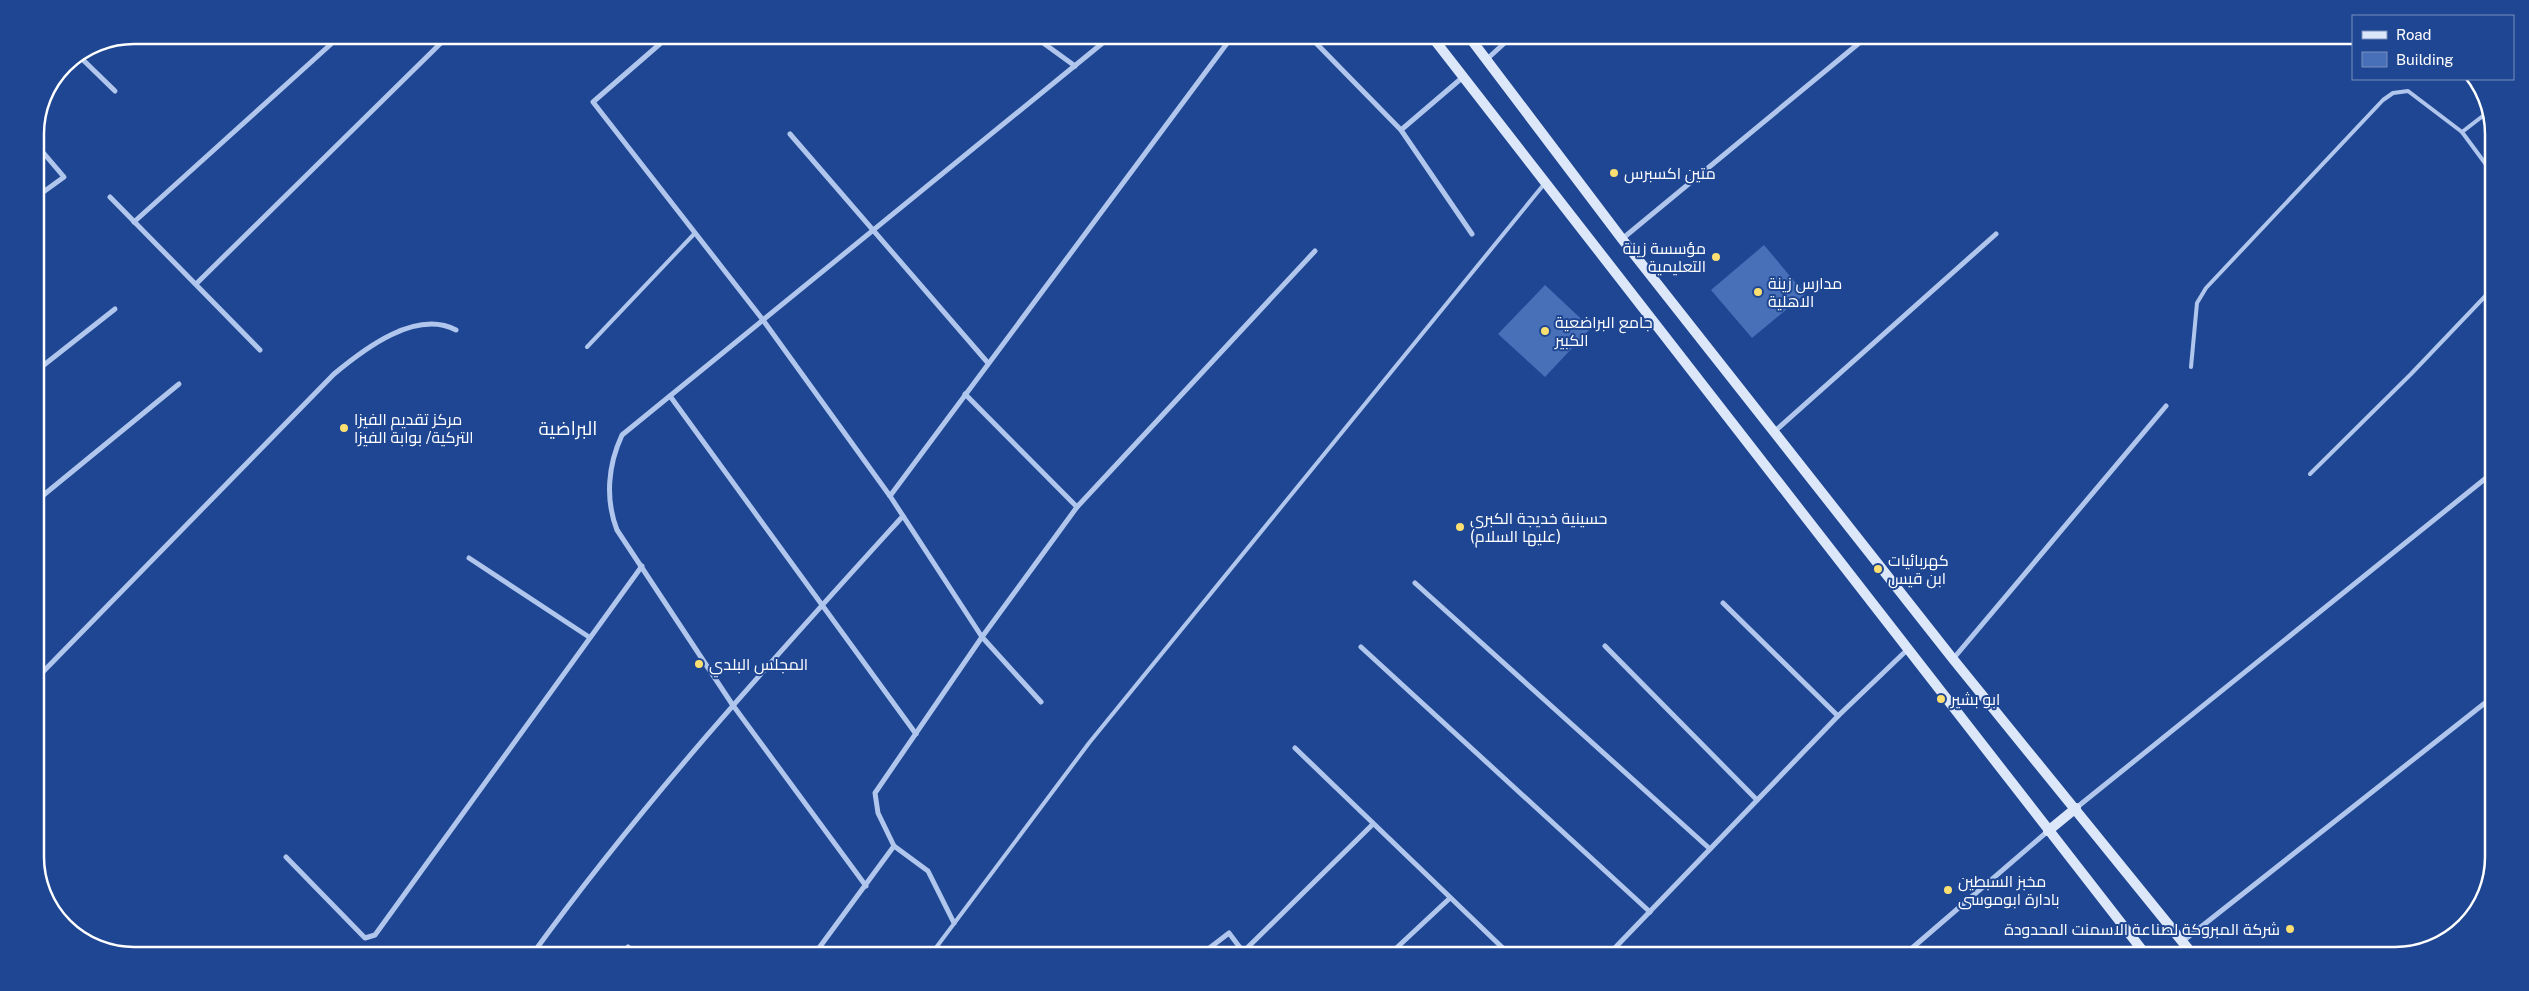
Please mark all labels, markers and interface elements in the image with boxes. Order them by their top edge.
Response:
legend [2352,15,2514,80]
text: Road [2396,26,2432,43]
text: Building [2396,51,2454,68]
place label: متين اكسبرس [1624,164,1716,184]
marker: متين اكسبرس [1608,167,1620,179]
place label: مؤسسة زينة التعليمية [1623,239,1706,276]
marker: مؤسسة زينة التعليمية [1710,251,1722,263]
place label: مدارس زينة الاهلية [1768,274,1842,311]
marker: مدارس زينة الاهلية [1752,286,1764,298]
place label: جامع البراضعية الكبير [1554,313,1653,350]
marker: جامع البراضعية الكبير [1539,325,1551,337]
place label: مركز تقديم الفيزا التركية/ بوابة الفيزا [354,410,474,447]
district label: البراضية [539,417,597,440]
marker: مركز تقديم الفيزا التركية/ بوابة الفيزا [338,422,350,434]
place label: حسينية خديجة الكبرى (عليها السلام) [1470,509,1607,548]
marker: حسينية خديجة الكبرى (عليها السلام) [1454,521,1466,533]
place label: كهربائيات ابن قيس [1888,551,1949,589]
marker: كهربائيات ابن قيس [1872,563,1884,575]
place label: المجلس البلدي [709,655,808,678]
marker: المجلس البلدي [693,658,705,670]
place label: ابو بشير [1950,690,2000,709]
marker: ابو بشير [1935,693,1947,705]
place label: مخبز السبطين بادارة ابوموسى [1958,872,2060,910]
marker: مخبز السبطين بادارة ابوموسى [1942,884,1954,896]
place label: شركة المبروكة لصناعة الاسمنت المحدودة [2004,920,2280,939]
marker: شركة المبروكة لصناعة الاسمنت المحدودة [2284,923,2296,935]

